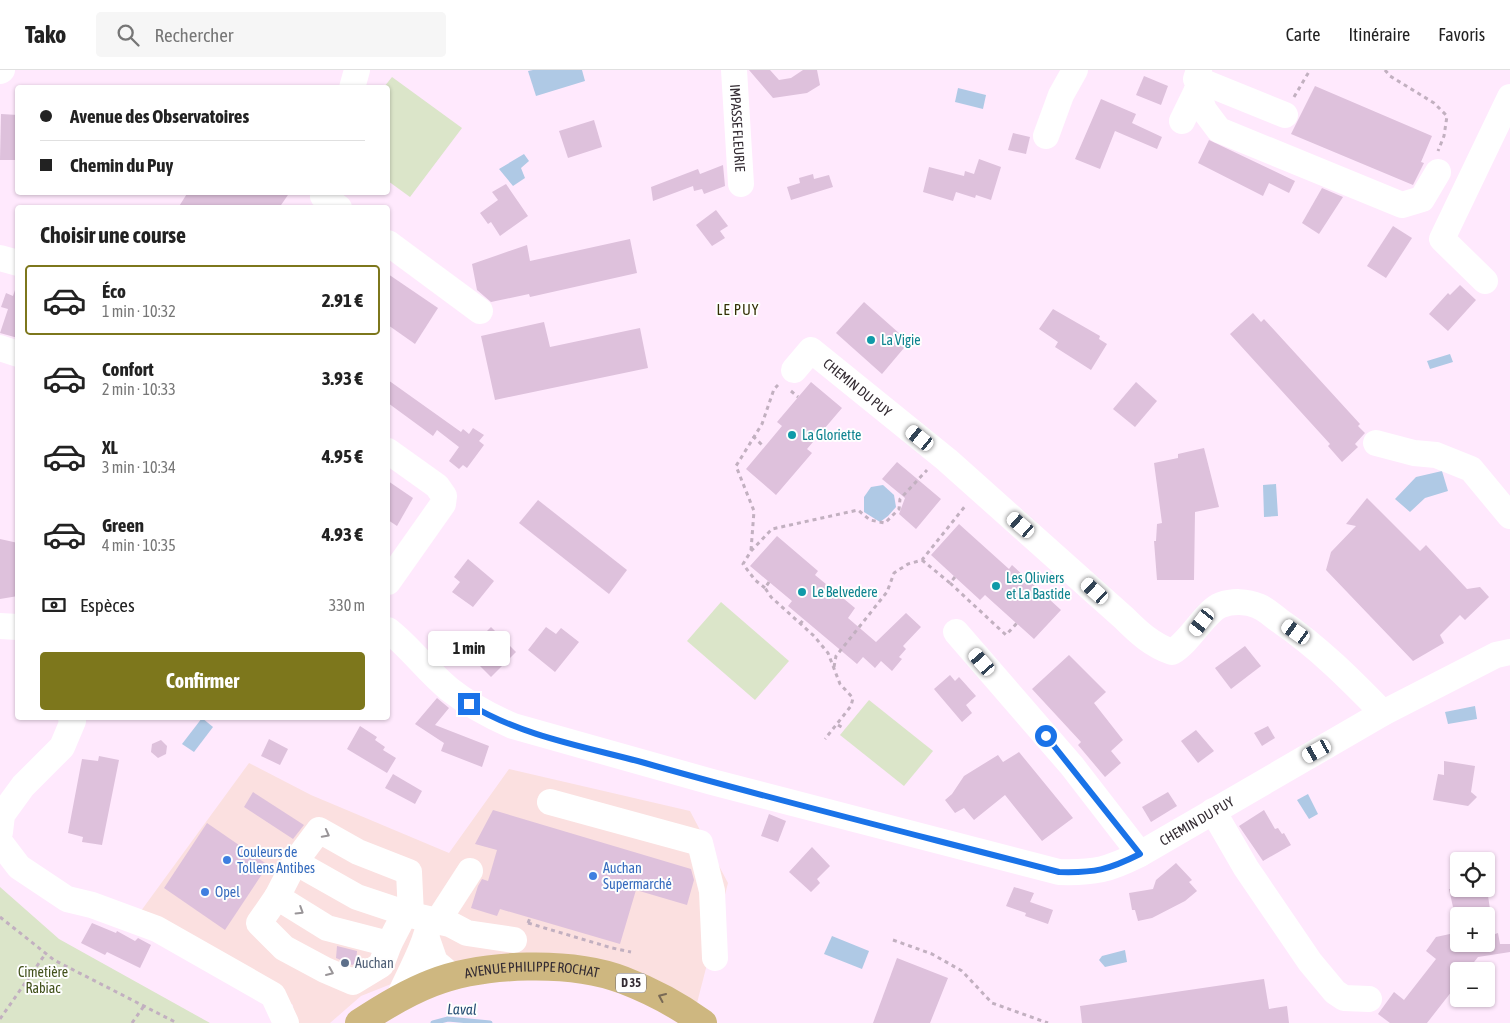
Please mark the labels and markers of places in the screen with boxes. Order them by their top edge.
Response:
place label: La Vigie [881,332,921,348]
marker: La Vigie [865,334,877,346]
place label: La Gloriette [802,427,861,443]
marker: La Gloriette [786,429,798,441]
place label: Les Oliviers et La Bastide [1006,570,1070,602]
marker: Les Oliviers et La Bastide [990,580,1002,592]
place label: Le Belvedere [812,584,878,600]
marker: Le Belvedere [796,586,808,598]
place label: Couleurs de Tollens Antibes [237,844,315,876]
marker: Couleurs de Tollens Antibes [221,854,233,866]
place label: Auchan Supermarché [603,860,672,892]
marker: Auchan Supermarché [587,870,599,882]
place label: Opel [215,884,240,900]
marker: Opel [199,886,211,898]
place label: Auchan [355,955,394,971]
marker: Auchan [339,957,351,969]

